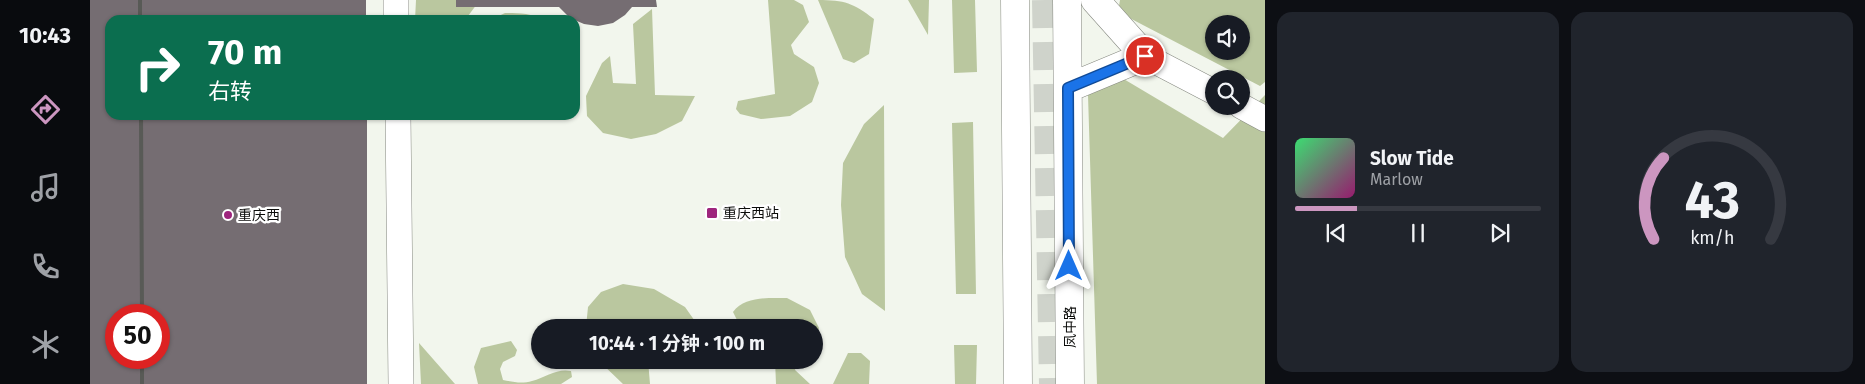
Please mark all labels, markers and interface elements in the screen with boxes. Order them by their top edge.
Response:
map controls [1205,15,1250,115]
button: sound [1205,15,1250,60]
text: 10:43 [19,22,71,49]
text: 70 m [208,31,282,73]
icon: right [125,35,190,100]
pin [1124,35,1166,77]
icon: arrive [1131,42,1159,70]
button: search [1205,70,1250,115]
text: 右转 [208,78,252,105]
icon: directions [28,92,63,127]
text: Slow Tide [1370,147,1454,170]
text: 43 [1684,169,1740,232]
icon: music [28,170,63,205]
text: Marlow [1370,170,1423,189]
place label: 重庆西站 [723,205,779,222]
marker: 重庆西站 [705,206,719,220]
place label: 重庆西 [238,207,280,224]
marker: 重庆西 [222,209,234,221]
icon: previous [1322,219,1350,247]
icon: pause [1404,219,1432,247]
icon: next [1486,219,1514,247]
text: km/h [1690,227,1734,249]
position arrow [1042,239,1094,291]
icon: phone [28,249,63,284]
speed limit sign: 50 [105,304,170,369]
street label: 凤中路 [1062,306,1079,348]
icon: climate [28,327,63,362]
text: 10:44 · 1 分钟 · 100 m [589,332,765,355]

